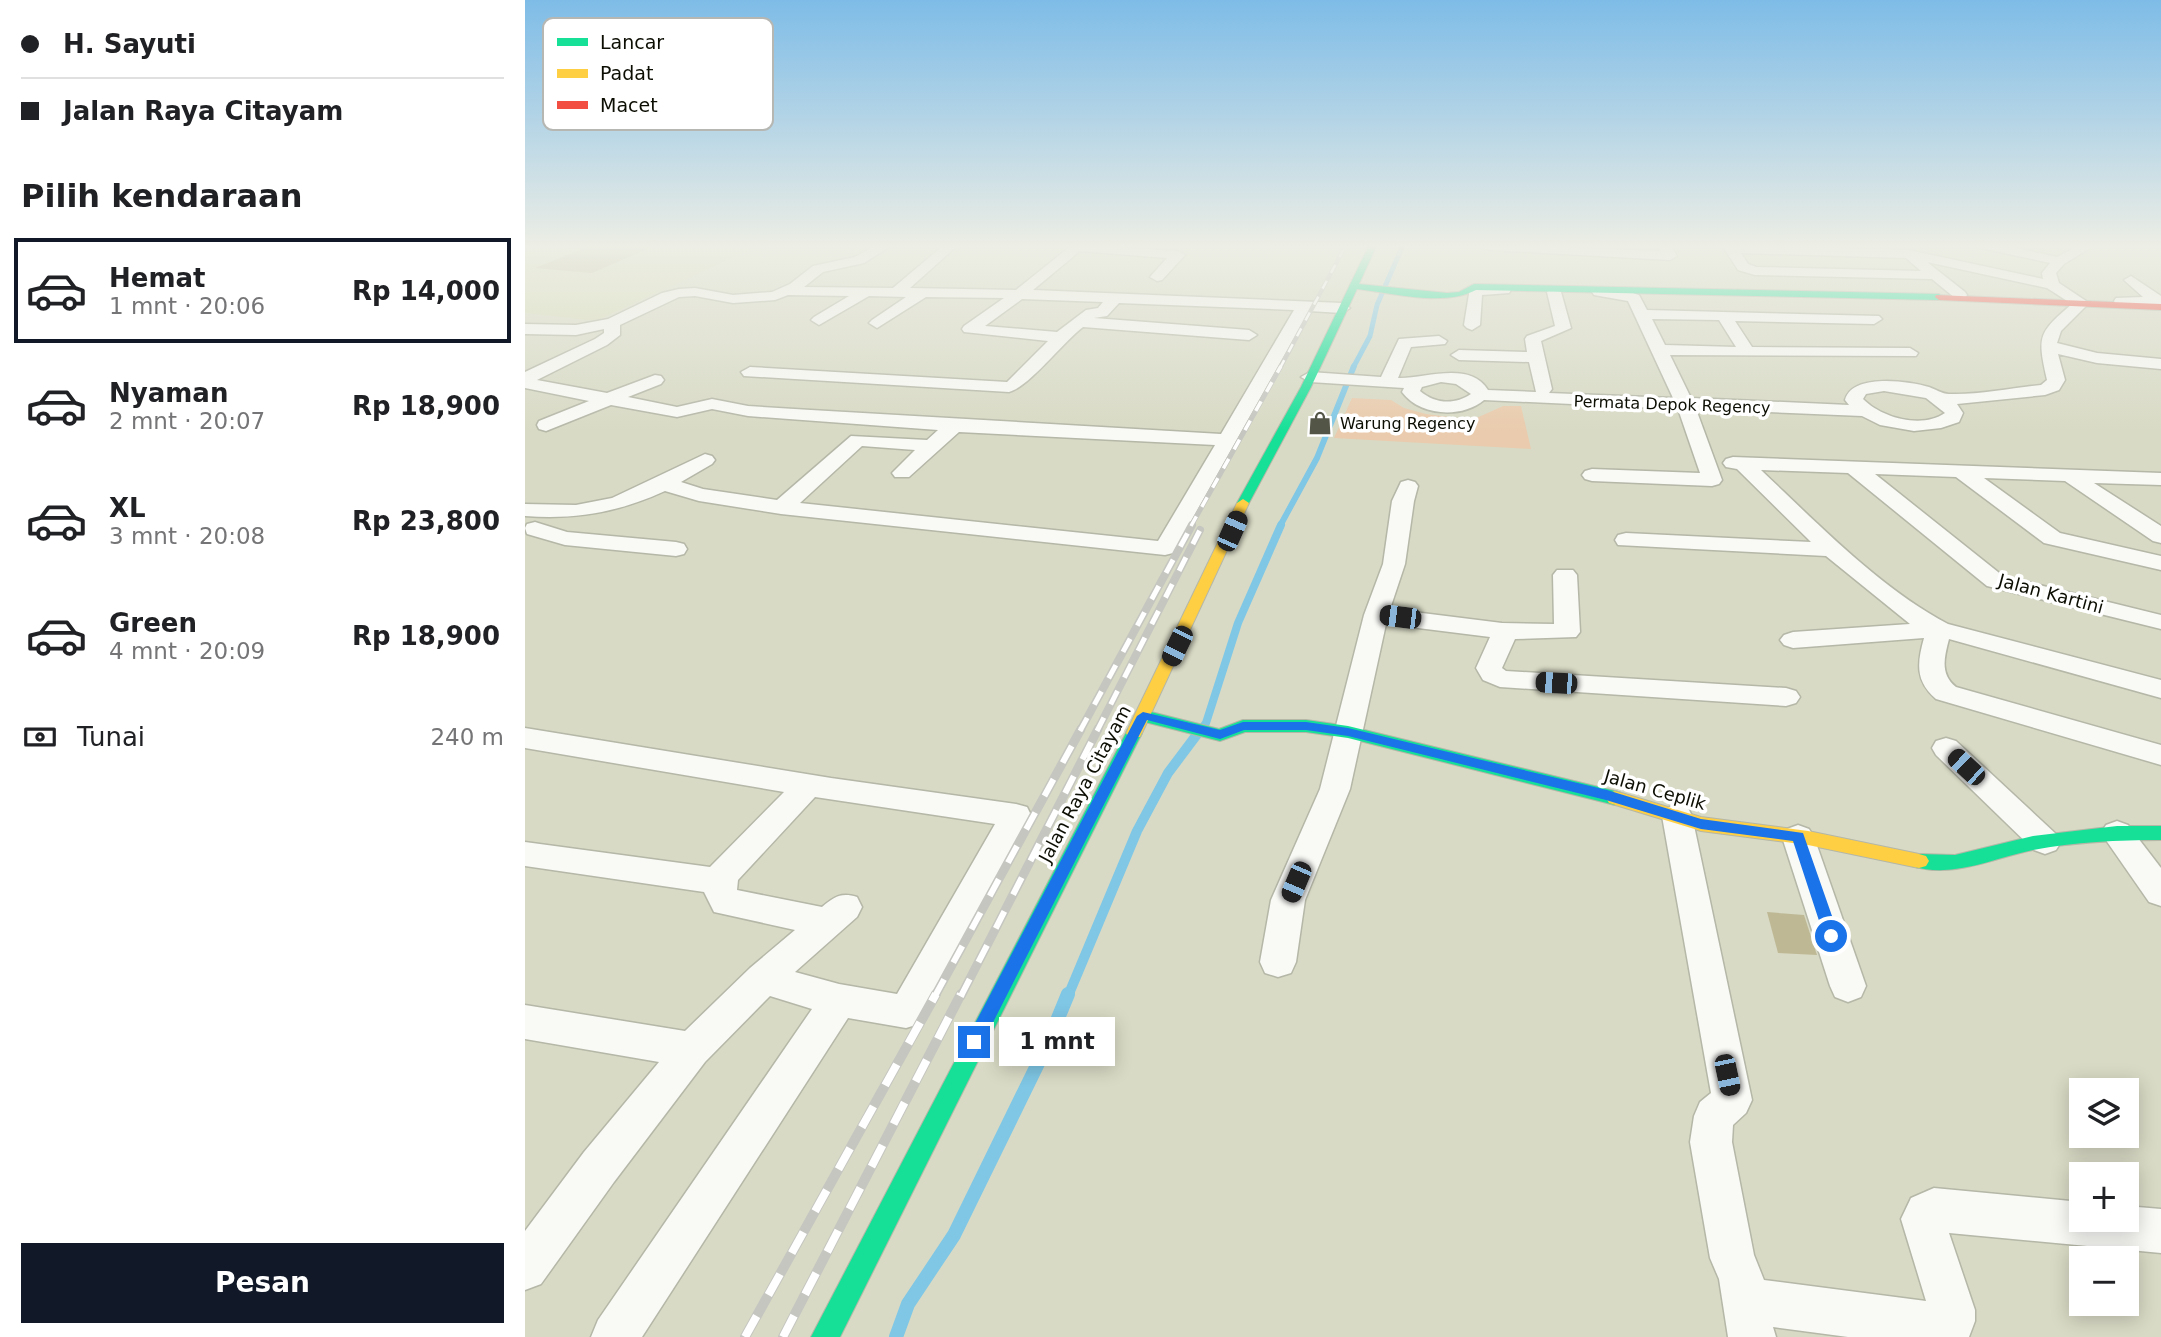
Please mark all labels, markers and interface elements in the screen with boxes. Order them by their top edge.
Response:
legend [543,18,773,130]
text: H. Sayuti [63,29,196,59]
text: Lancar [600,31,664,53]
text: Padat [600,62,653,84]
text: Macet [600,94,658,116]
text: Jalan Raya Citayam [63,96,343,126]
text: Pilih kendaraan [21,177,302,215]
icon: car [25,259,88,322]
text: Hemat [109,263,205,293]
text: Rp 14,000 [352,276,500,306]
text: 1 mnt · 20:06 [109,293,265,319]
icon: car [25,374,88,437]
text: Nyaman [109,378,228,408]
text: Rp 18,900 [352,391,500,421]
street label: Permata Depok Regency [1573,392,1771,417]
text: 2 mnt · 20:07 [109,408,265,434]
shop icon: Warung Regency [1306,409,1334,437]
place label: Warung Regency [1340,414,1475,433]
icon: car [25,489,88,552]
text: XL [109,493,146,523]
text: Rp 23,800 [352,506,500,536]
car [1214,508,1251,554]
text: 3 mnt · 20:08 [109,523,265,549]
street label: Jalan Kartini [1995,569,2106,618]
icon: car [25,604,88,667]
car [1378,604,1423,630]
text: Green [109,608,197,638]
text: Rp 18,900 [352,621,500,651]
car [1159,623,1196,669]
text: 4 mnt · 20:09 [109,638,265,664]
car [1535,671,1578,695]
street label: Jalan Raya Citayam [1034,702,1135,867]
icon: cash [21,718,59,756]
text: Tunai [77,722,145,752]
text: 240 m [430,724,504,750]
car [1944,745,1989,789]
street label: Jalan Ceplik [1601,765,1709,814]
car [1279,859,1314,905]
route start [1815,920,1847,952]
callout: 1 mnt [999,1018,1114,1066]
route end [958,1026,990,1058]
text: 1 mnt [1019,1028,1095,1054]
car [1713,1052,1742,1098]
map controls [2069,1078,2139,1316]
button: layers [2069,1078,2139,1148]
button: + [2069,1162,2139,1232]
button: Pesan [21,1243,504,1323]
button: − [2069,1246,2139,1316]

